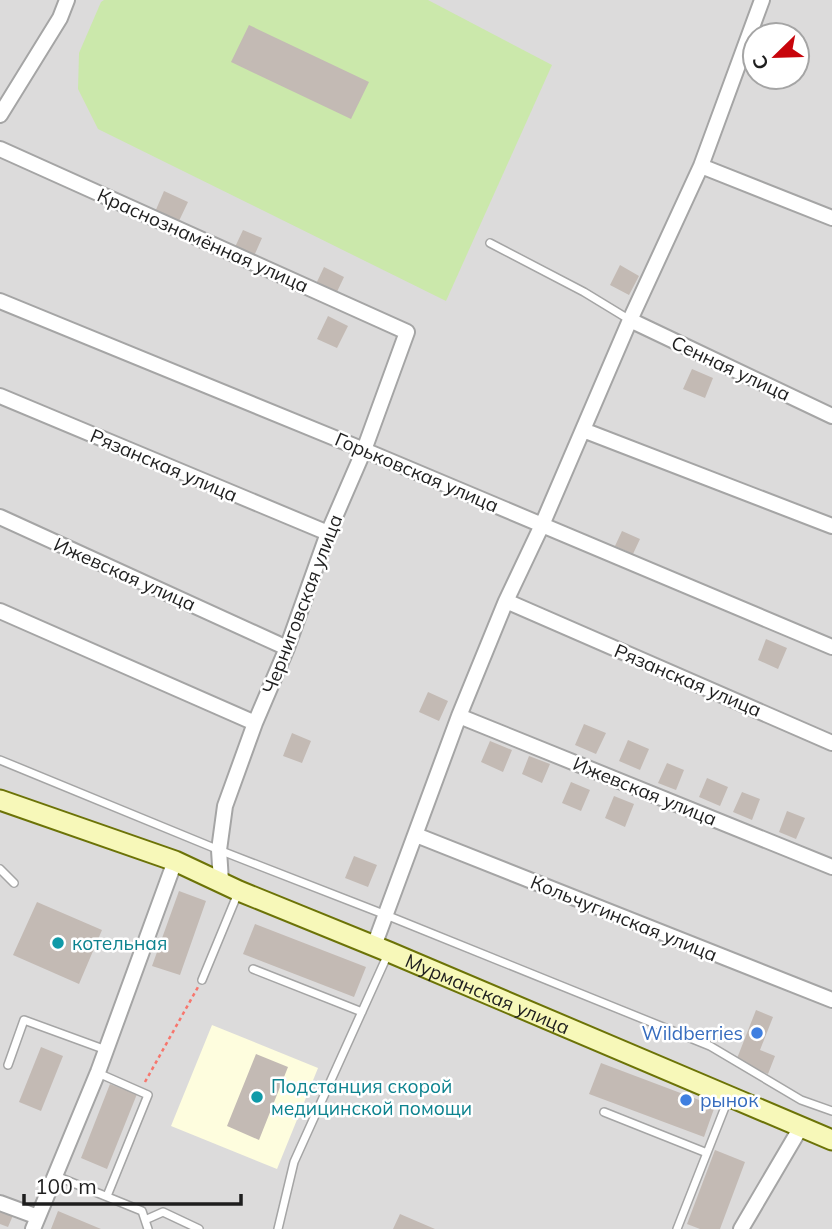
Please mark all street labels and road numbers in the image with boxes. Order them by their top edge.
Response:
street label: Краснознамённая улица [94,183,312,297]
street label: Сенная улица [668,330,794,406]
street label: Рязанская улица [87,423,241,507]
street label: Горьковская улица [332,427,502,517]
street label: Черниговская улица [257,511,347,697]
street label: Ижевская улица [50,532,200,616]
street label: Рязанская улица [611,638,765,722]
street label: Ижевская улица [570,751,720,831]
street label: Кольчугинская улица [527,870,721,966]
street label: Мурманская улица [402,948,573,1039]

